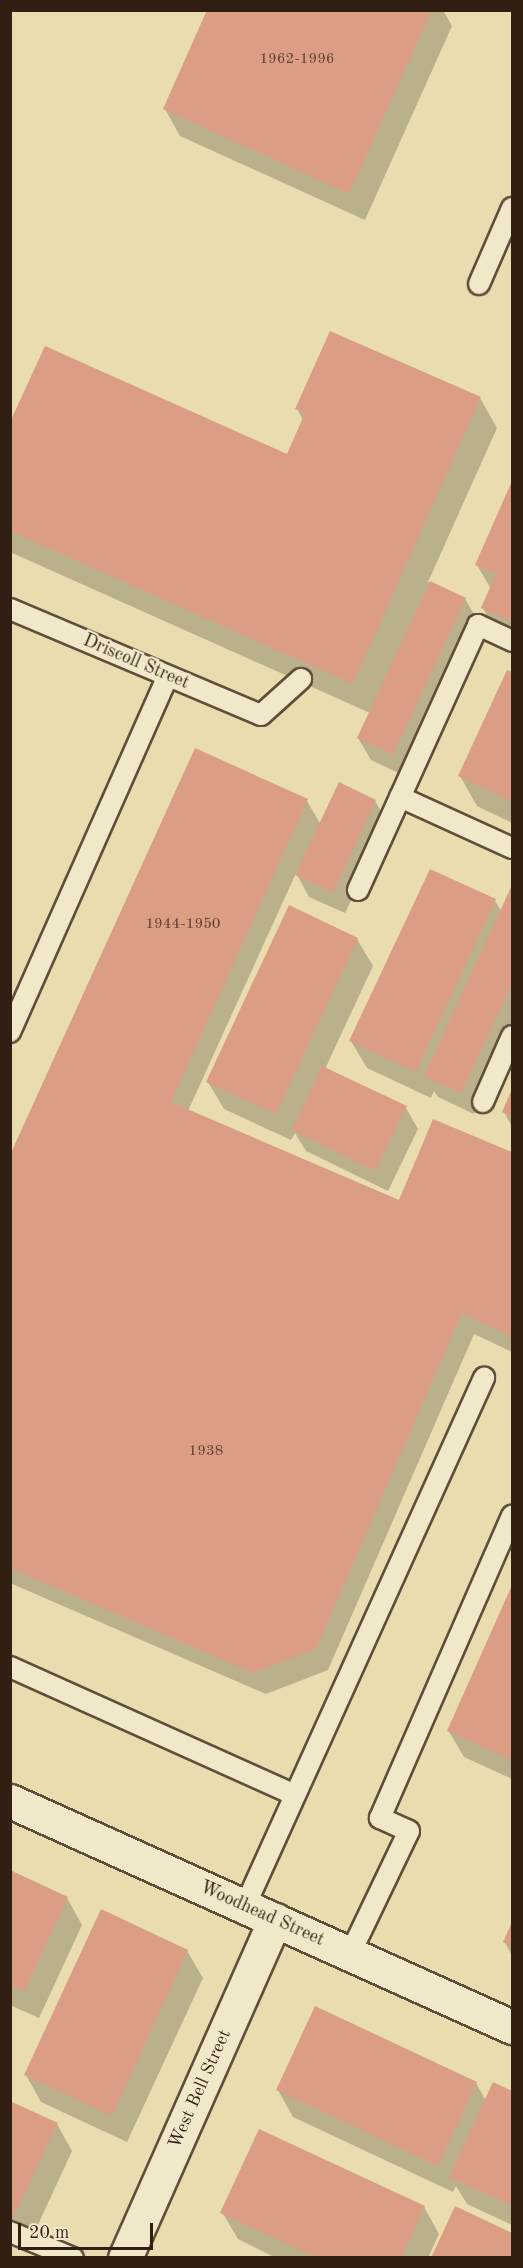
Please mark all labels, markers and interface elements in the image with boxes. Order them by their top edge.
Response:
house number: 1962-1996 [259,51,335,69]
street label: Driscoll Street [80,630,192,694]
house number: 1944-1950 [145,916,221,934]
house number: 1938 [189,1443,223,1461]
street label: Woodhead Street [196,1877,328,1951]
street label: West Bell Street [164,2026,236,2152]
scale bar [21,2211,156,2249]
text: 20 m [29,2224,69,2242]

